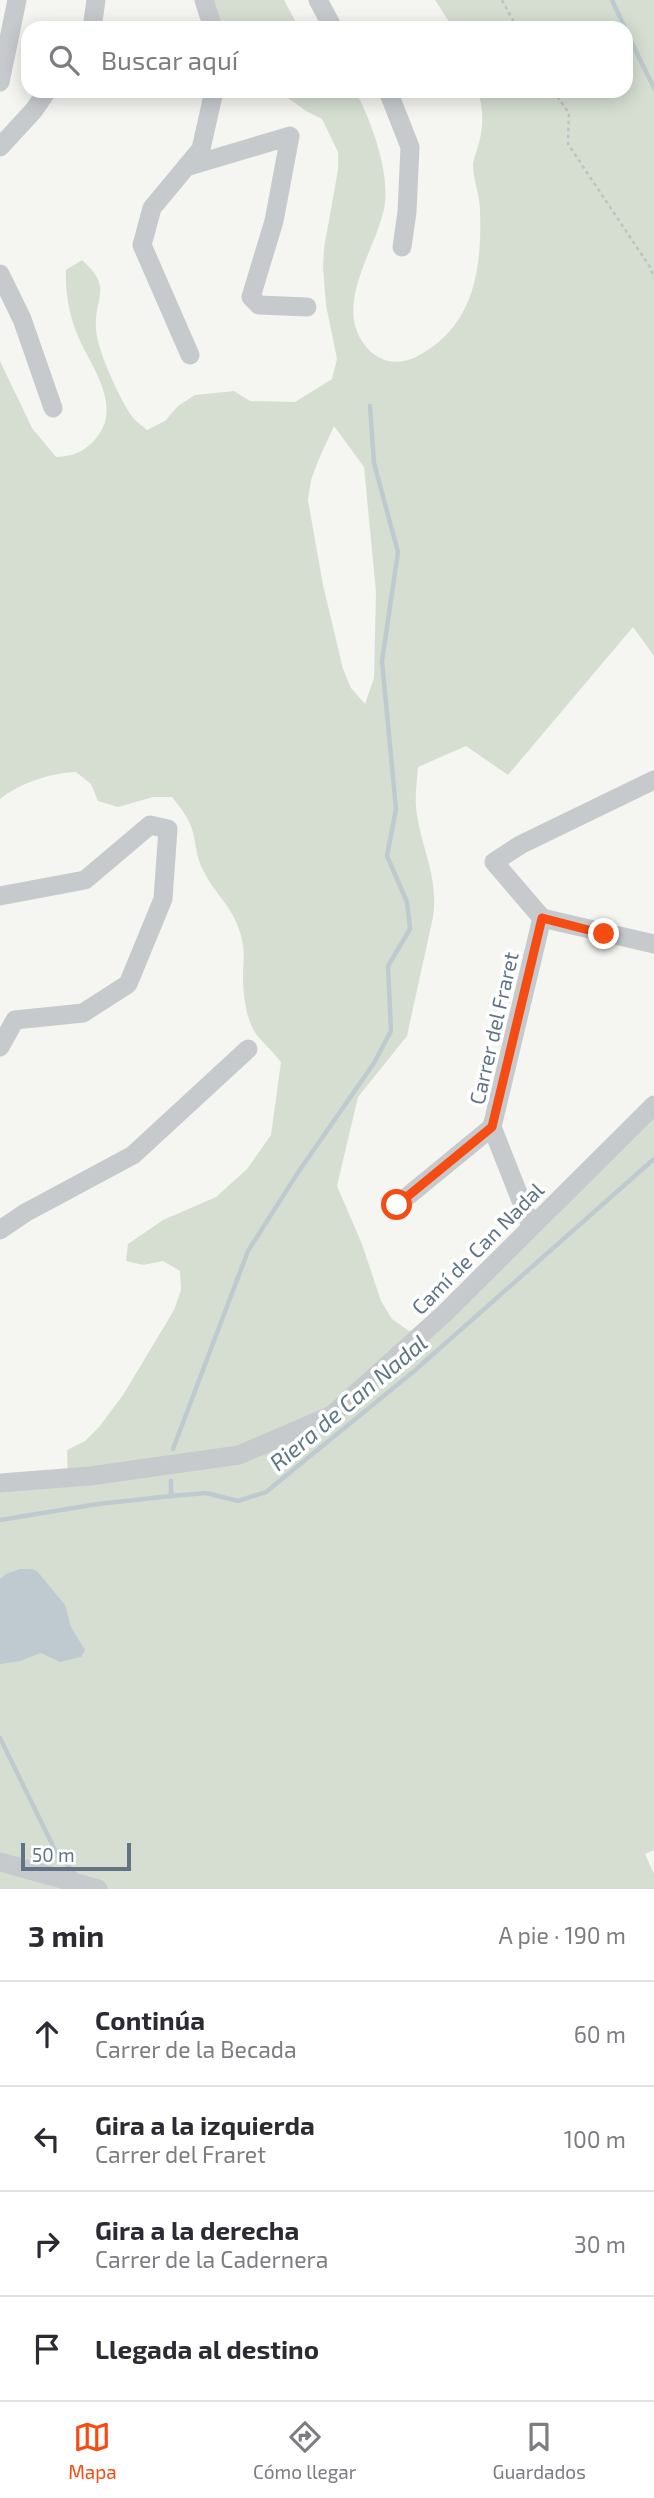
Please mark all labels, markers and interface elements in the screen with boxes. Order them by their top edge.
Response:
search box [21,21,633,98]
icon: search [45,41,83,79]
text: Buscar aquí [101,44,238,75]
route end [588,918,619,949]
street label: Carrer del Fraret [463,949,523,1107]
street label: Camí de Can Nadal [406,1176,549,1319]
route start [381,1189,412,1220]
water label: Riera de Can Nadal [264,1328,432,1476]
scale bar [21,1840,131,1872]
text: 50 m [32,1843,75,1866]
text: 3 min [28,1917,104,1953]
text: A pie · 190 m [499,1921,626,1949]
text: Continúa [95,2004,205,2035]
icon: ahead [28,2015,66,2053]
text: 60 m [574,2020,626,2048]
text: Carrer de la Becada [95,2035,297,2063]
text: Gira a la izquierda [95,2109,315,2140]
icon: left [28,2120,66,2158]
text: 100 m [564,2125,626,2153]
text: Carrer del Fraret [95,2140,266,2168]
text: Gira a la derecha [95,2214,299,2245]
icon: right [28,2225,66,2263]
text: 30 m [574,2230,626,2258]
text: Carrer de la Cadernera [95,2245,328,2273]
icon: arrive [28,2330,66,2368]
text: Llegada al destino [95,2333,319,2364]
tab: Mapa [68,2418,117,2483]
tab: Cómo llegar [253,2418,356,2483]
tab: Guardados [493,2418,586,2483]

